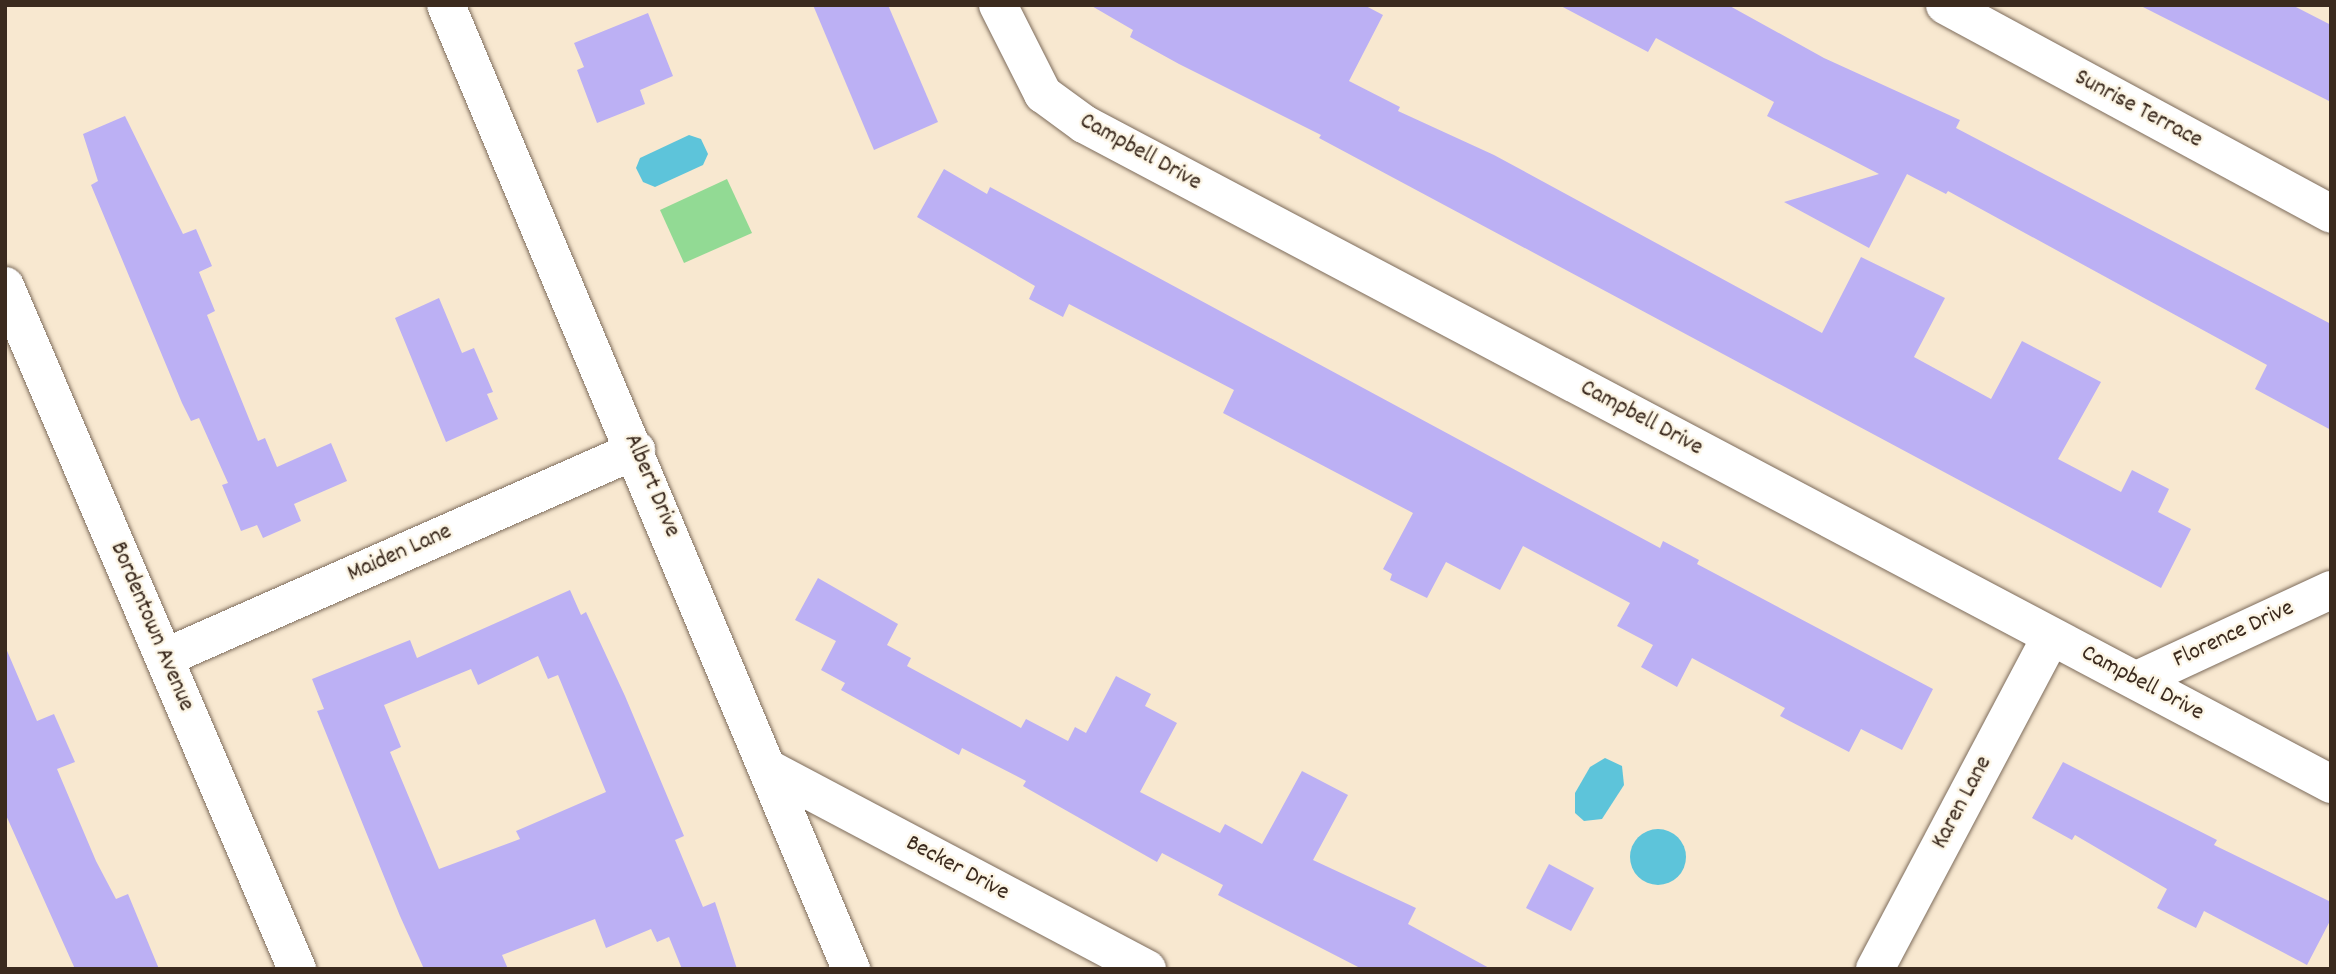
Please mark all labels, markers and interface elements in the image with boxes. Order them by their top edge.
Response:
street label: Sunrise Terrace [2069,64,2207,156]
street label: Campbell Drive [1074,108,1206,198]
street label: Campbell Drive [1575,375,1707,463]
street label: Albert Drive [616,430,686,542]
street label: Maiden Lane [344,518,456,590]
street label: Bordentown Avenue [102,538,200,716]
street label: Florence Drive [2169,595,2299,675]
street label: Campbell Drive [2076,640,2208,728]
street label: Karen Lane [1927,752,1999,854]
street label: Becker Drive [901,830,1013,908]

